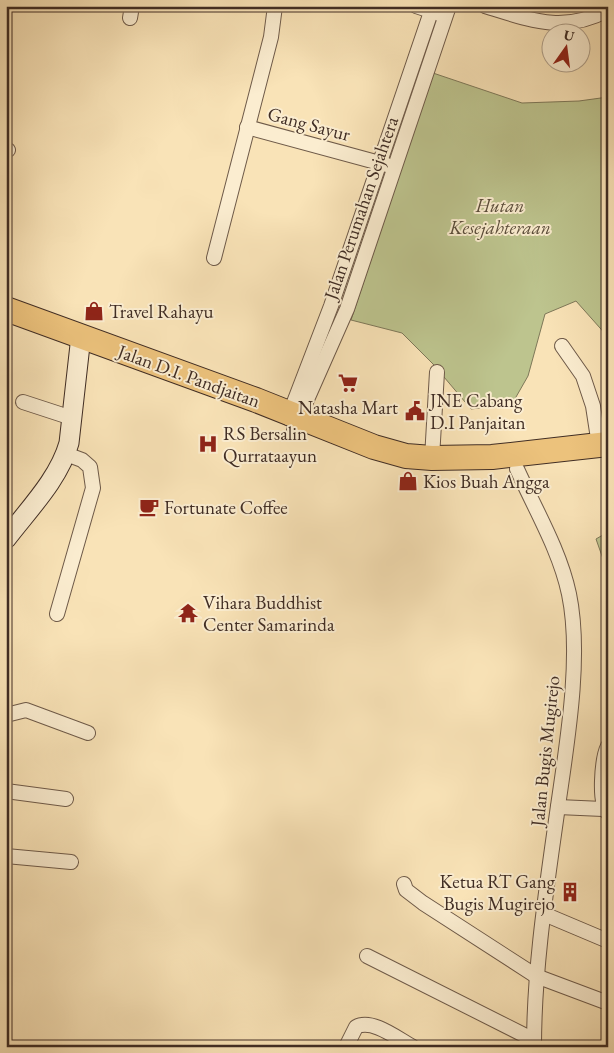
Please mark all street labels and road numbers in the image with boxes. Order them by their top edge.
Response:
street label: Gang Sayur [265,101,354,147]
street label: Jalan Perumahan Sejahtera [317,113,404,305]
street label: Jalan D.I. Pandjaitan [113,338,264,413]
street label: Jalan Bugis Mugirejo [524,674,565,830]

